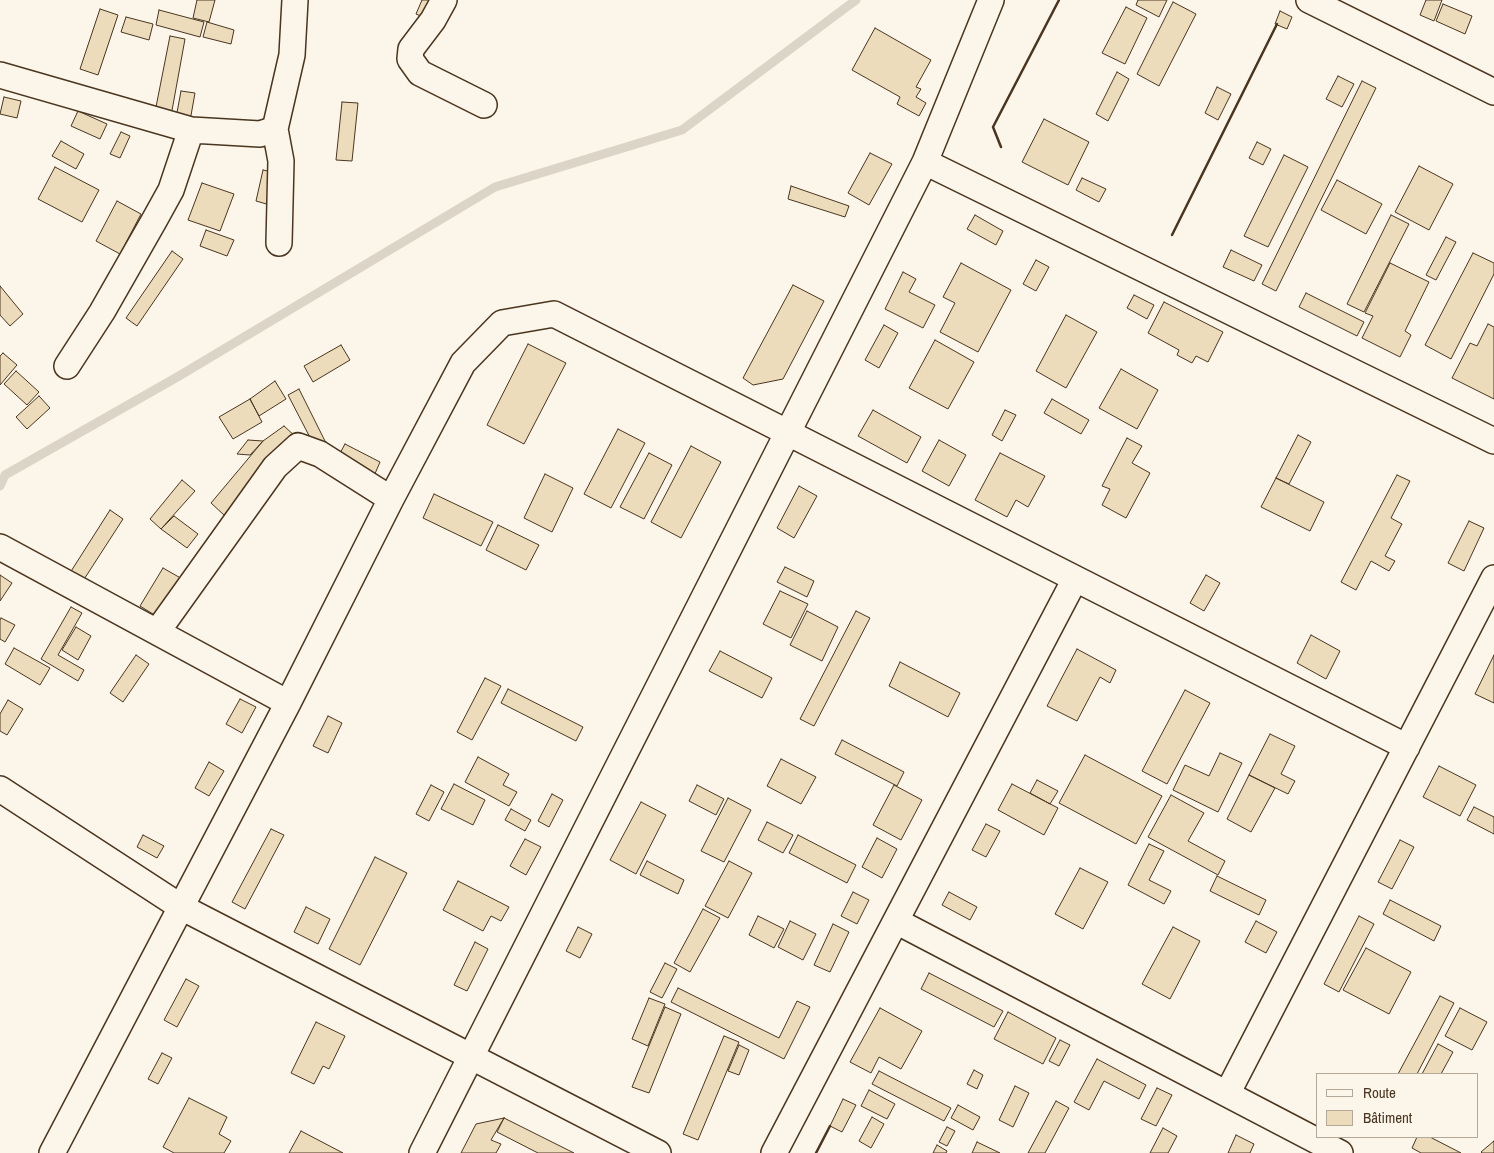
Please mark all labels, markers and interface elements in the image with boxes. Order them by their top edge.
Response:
legend [1316,1073,1479,1138]
text: Route [1363,1082,1396,1103]
text: Bâtiment [1363,1107,1412,1128]

